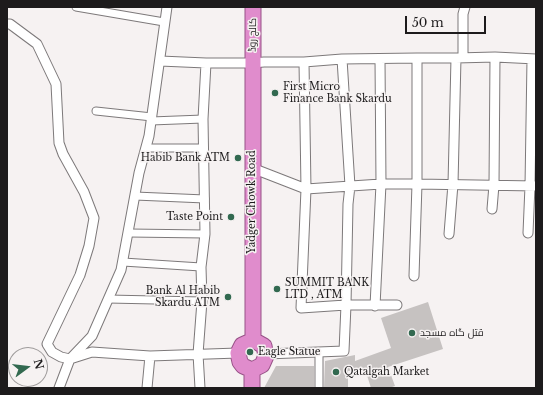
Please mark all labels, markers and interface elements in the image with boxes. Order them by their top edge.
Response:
scale bar [407,8,488,34]
text: 50 m [412,15,444,30]
street label: کالج روڈ [247,18,259,52]
place label: First Micro Finance Bank Skardu [283,81,392,104]
marker: First Micro Finance Bank Skardu [270,88,280,98]
street label: Yadger Chowk Road [246,150,258,254]
place label: Habib Bank ATM [141,152,230,164]
marker: Habib Bank ATM [233,153,243,163]
place label: Taste Point [166,211,223,223]
marker: Taste Point [226,212,236,222]
place label: SUMMIT BANK LTD , ATM [285,277,369,300]
marker: SUMMIT BANK LTD , ATM [272,284,282,294]
place label: Bank Al Habib Skardu ATM [146,285,220,308]
marker: Bank Al Habib Skardu ATM [223,292,233,302]
place label: قتل گاہ مسجد [420,327,484,339]
marker: قتل گاہ مسجد [407,328,417,338]
place label: Eagle Statue [258,346,321,358]
north arrow [8,347,48,387]
marker: Eagle Statue [245,347,255,357]
text: N [31,357,47,371]
place label: Qatalgah Market [344,366,429,378]
marker: Qatalgah Market [331,367,341,377]

